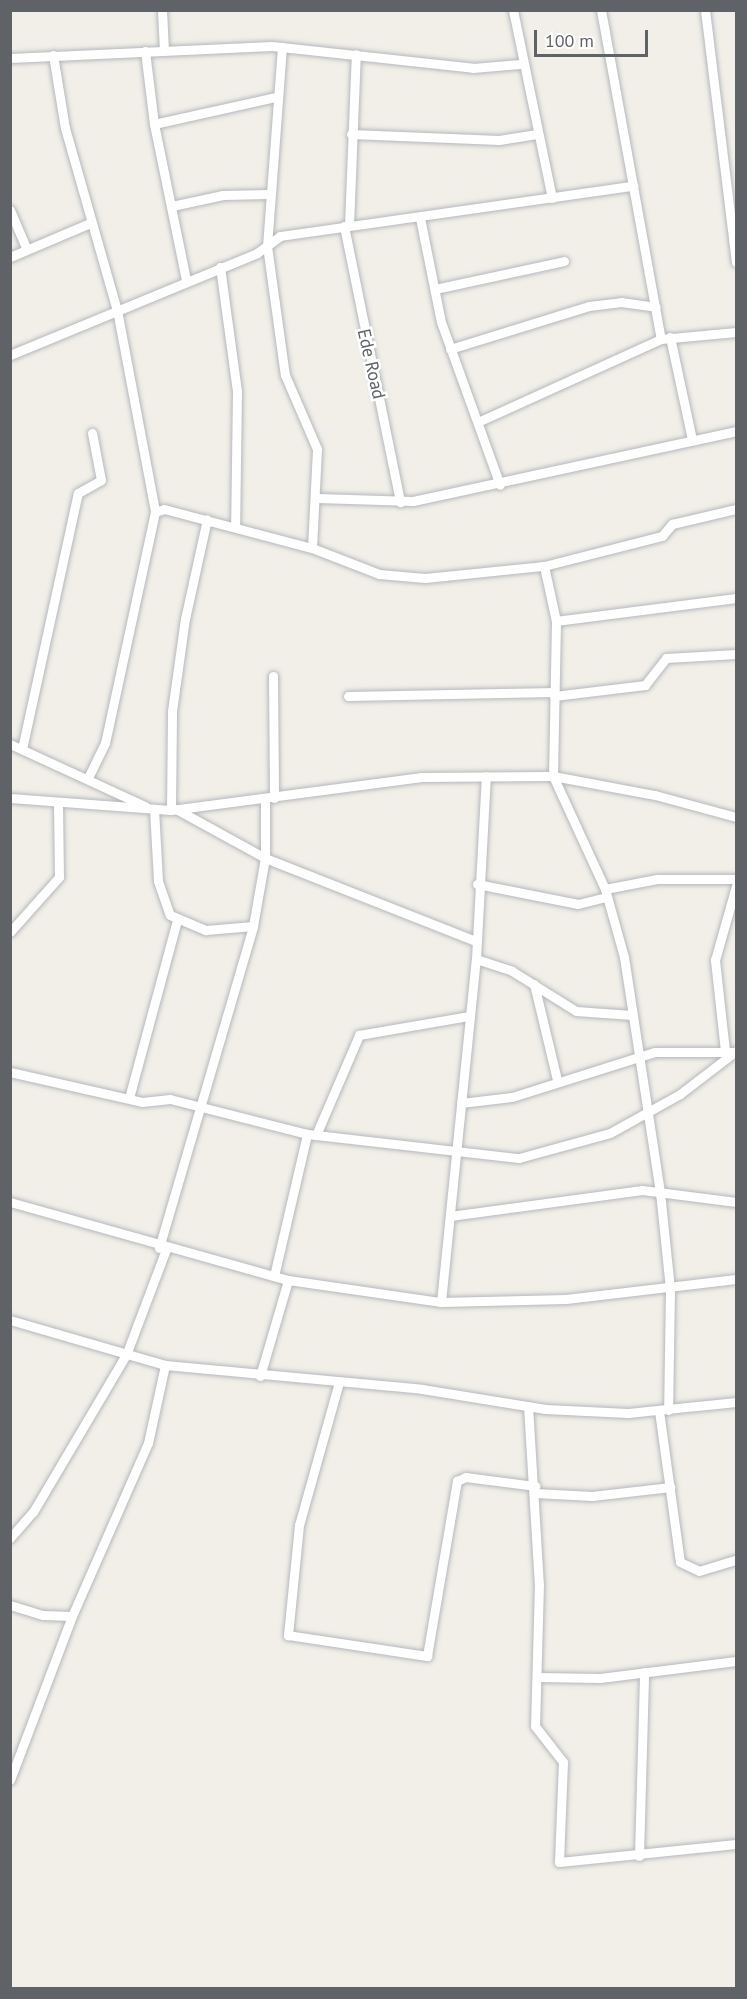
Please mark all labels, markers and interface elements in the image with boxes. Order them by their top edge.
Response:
scale bar [537,18,651,56]
text: 100 m [545,29,594,52]
street label: Ede Road [352,327,390,401]

